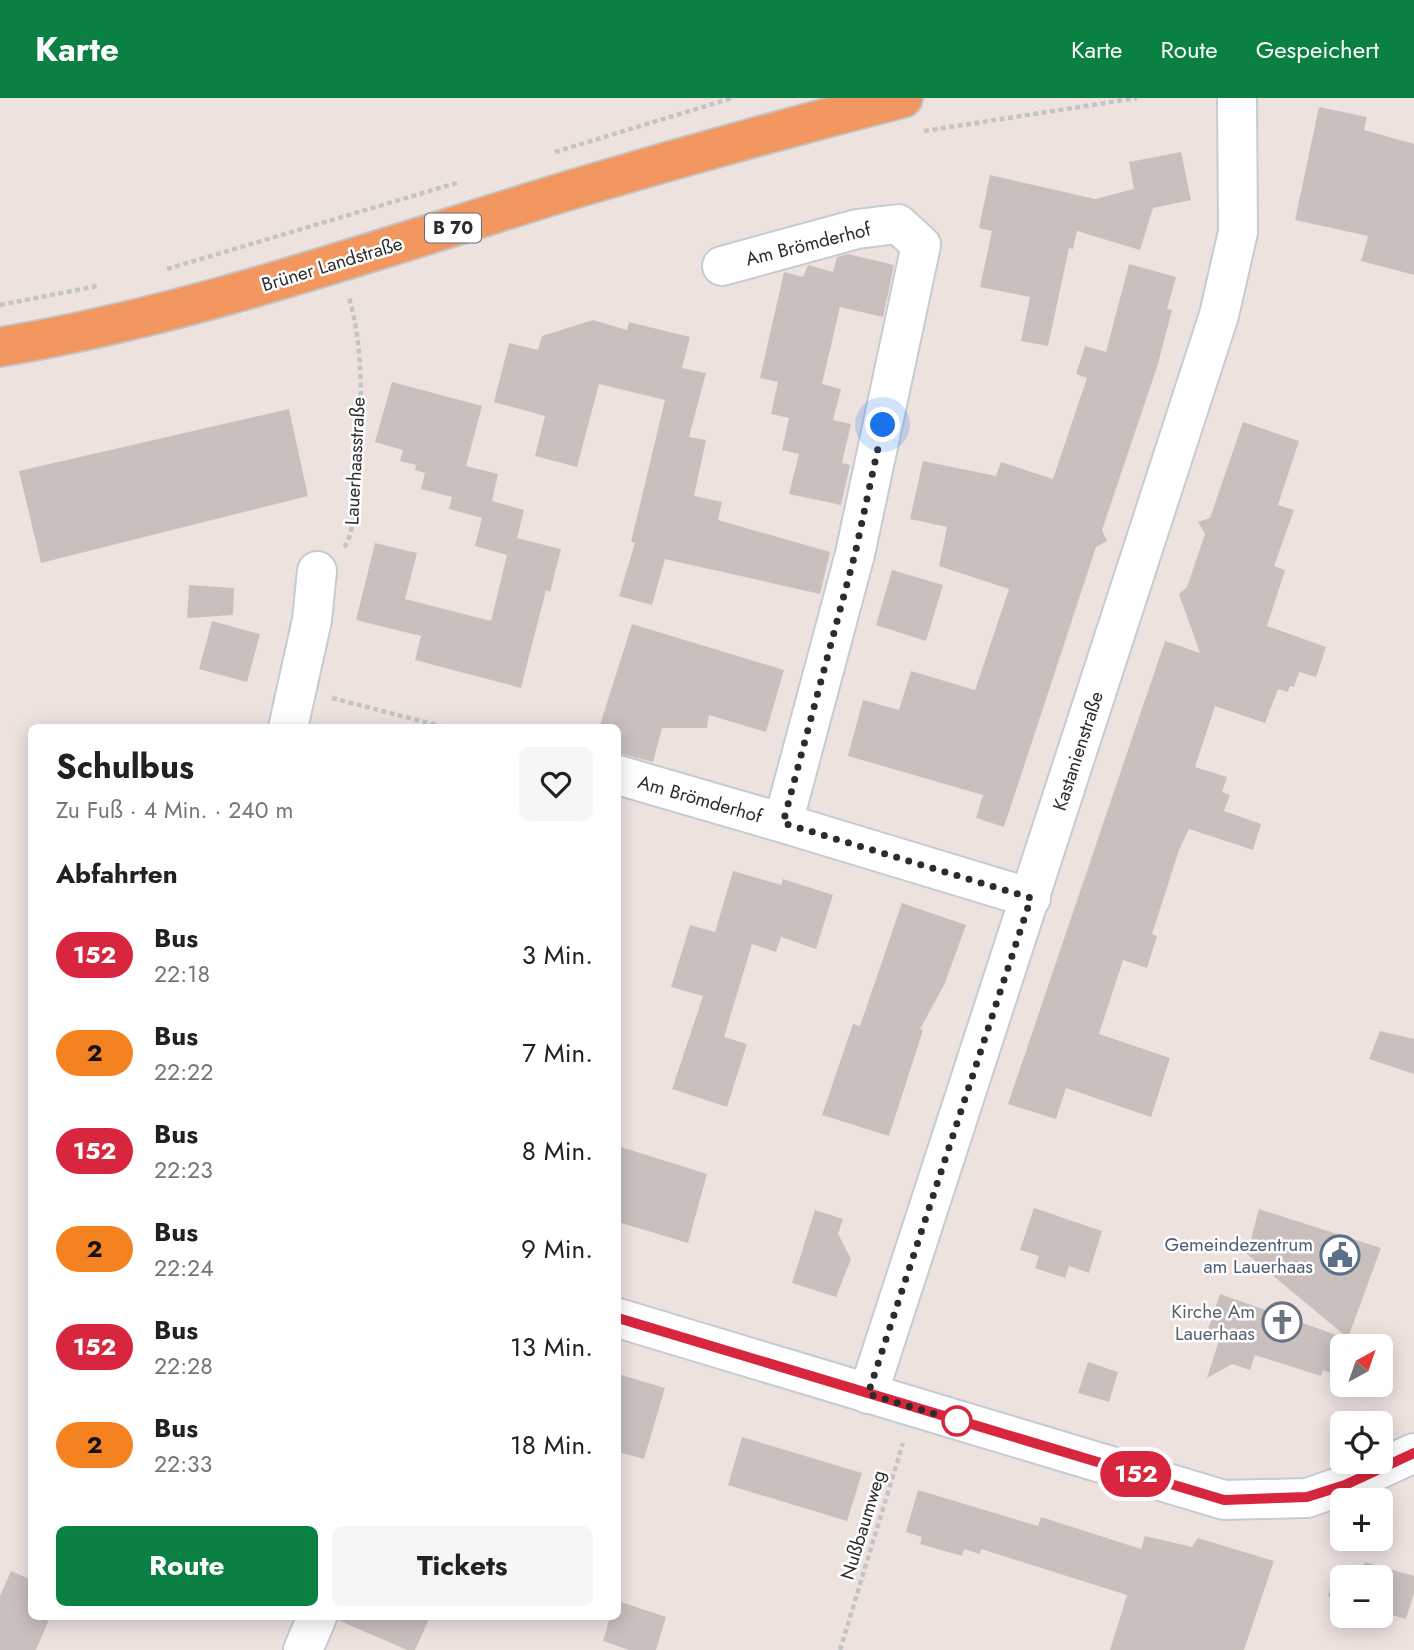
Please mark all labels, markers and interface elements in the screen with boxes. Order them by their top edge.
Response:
text: Karte [35,26,119,73]
text: Karte [1071,32,1122,67]
text: Route [1160,32,1218,67]
text: Gespeichert [1256,32,1379,67]
road number: B 70 [425,214,481,243]
street label: Am Brömderhof [743,215,874,273]
street label: Brüner Landstraße [258,230,406,298]
street label: Lauerhaasstraße [338,396,372,526]
your location [865,407,900,442]
street label: Kastanienstraße [1046,688,1110,814]
text: Schulbus [56,743,194,790]
button: heart [519,747,593,821]
street label: Am Brömderhof [635,768,766,830]
text: Zu Fuß · 4 Min. · 240 m [56,793,293,827]
text: Abfahrten [56,855,178,893]
text: Bus [154,919,198,957]
text: 3 Min. [522,936,593,974]
text: 152 [73,937,116,972]
text: 22:18 [154,957,210,991]
text: Bus [154,1017,198,1055]
text: 7 Min. [522,1034,593,1072]
text: 2 [87,1035,102,1070]
text: 22:22 [154,1055,213,1089]
text: Bus [154,1115,198,1153]
text: 8 Min. [522,1132,593,1170]
text: 152 [73,1133,116,1168]
text: 22:23 [154,1153,213,1187]
text: Bus [154,1213,198,1251]
text: 9 Min. [521,1230,593,1268]
text: 2 [87,1231,102,1266]
place label: Gemeindezentrum am Lauerhaas [1165,1231,1313,1280]
public building icon: Gemeindezentrum am Lauerhaas [1319,1234,1361,1276]
text: 22:24 [154,1251,214,1285]
place label: Kirche Am Lauerhaas [1171,1298,1255,1347]
church icon: Kirche Am Lauerhaas [1261,1301,1303,1343]
text: Bus [154,1311,198,1349]
text: 13 Min. [510,1328,593,1366]
text: 152 [73,1329,116,1364]
north arrow [1330,1334,1393,1396]
map controls [1330,1334,1393,1628]
text: 22:28 [154,1349,213,1383]
unlabelled marker [942,1406,972,1436]
text: Bus [154,1409,198,1447]
button: locate [1330,1411,1393,1474]
text: 18 Min. [510,1426,593,1464]
text: 2 [87,1427,102,1462]
text: 22:33 [154,1447,212,1481]
line badge: 152 [1096,1451,1176,1497]
text: 152 [1114,1456,1158,1491]
street label: Nußbaumweg [834,1467,892,1583]
button: + [1330,1488,1393,1551]
button: Route [56,1526,318,1606]
button: Tickets [332,1526,593,1606]
button: − [1330,1565,1393,1628]

